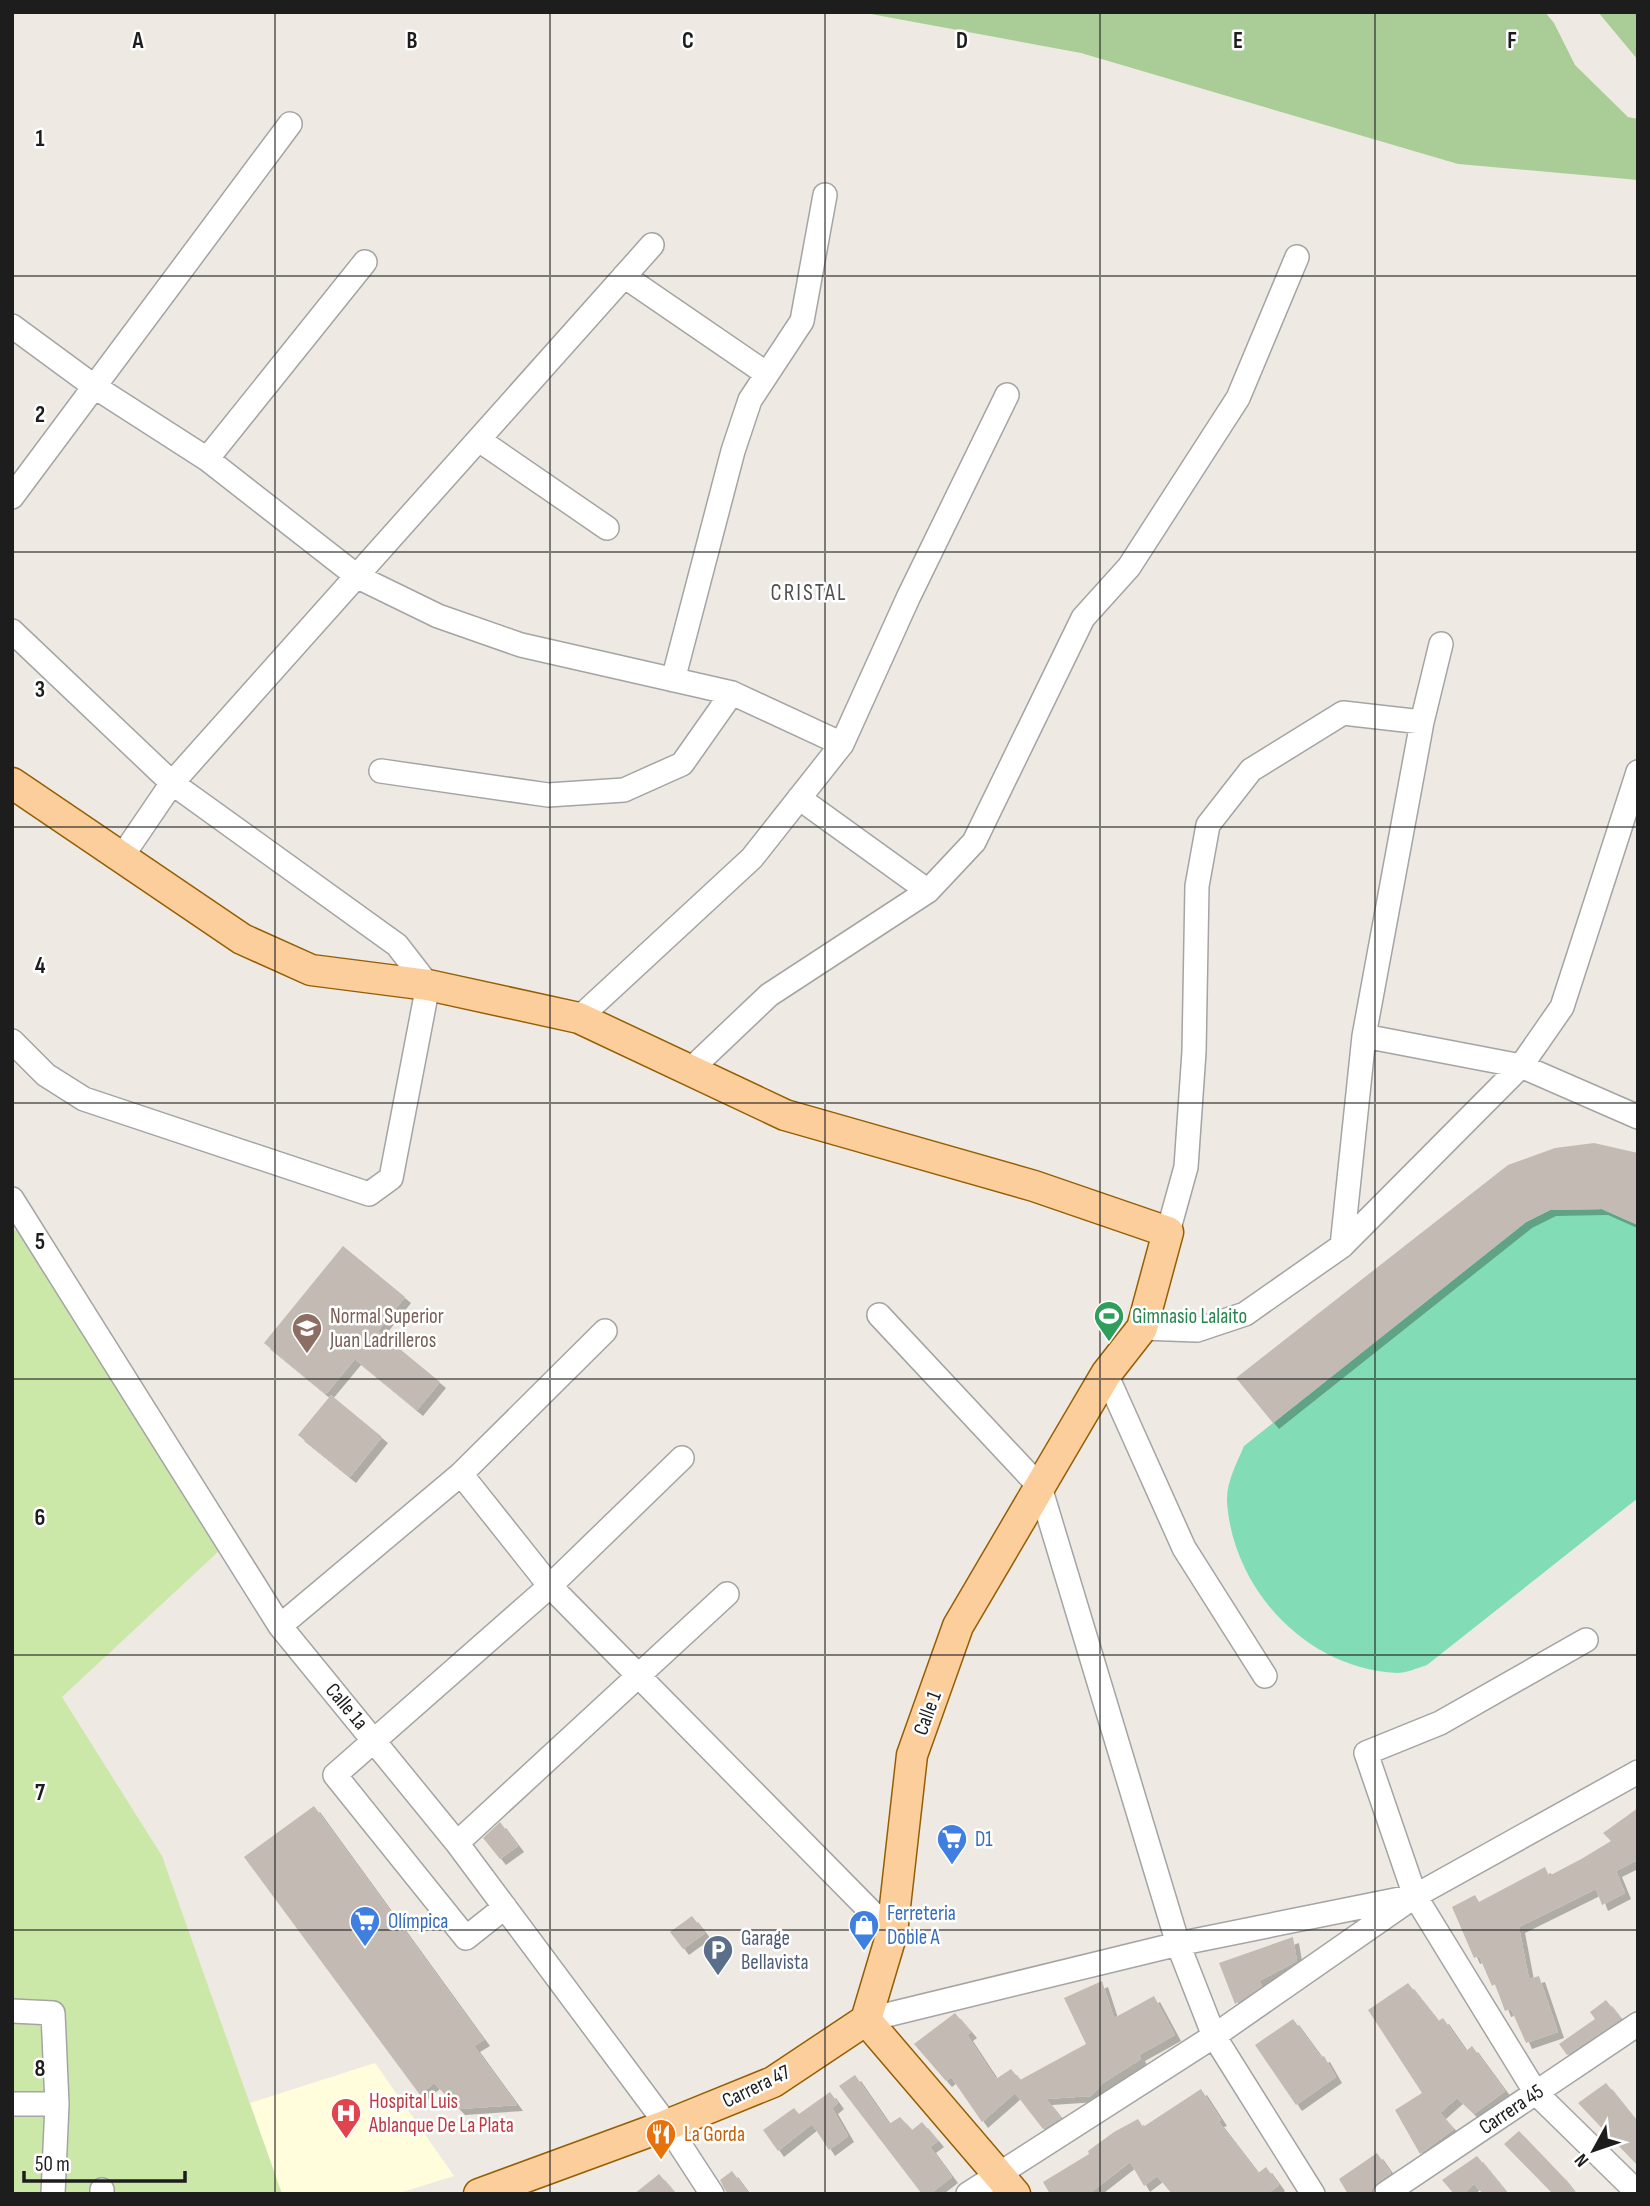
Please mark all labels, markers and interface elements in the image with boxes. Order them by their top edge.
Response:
text: A [132,27,145,55]
text: B [407,27,418,55]
text: C [682,27,694,55]
text: D [956,27,968,55]
text: E [1233,27,1243,55]
text: F [1507,27,1517,55]
text: 1 [35,125,45,153]
text: 2 [35,401,45,429]
district label: CRISTAL [771,579,847,607]
text: 3 [35,676,45,704]
text: 4 [35,952,46,980]
text: 5 [35,1228,45,1256]
sports icon: Gimnasio Lalaito [1092,1299,1126,1343]
place label: Normal Superior Juan Ladrilleros [329,1304,444,1353]
place label: Gimnasio Lalaito [1132,1304,1247,1329]
school or university icon: Normal Superior Juan Ladrilleros [290,1311,324,1355]
text: 6 [35,1504,45,1532]
street label: Calle 1a [320,1678,373,1735]
street label: Calle 1 [908,1687,947,1739]
text: 7 [35,1779,45,1807]
supermarket icon: D1 [935,1822,969,1866]
place label: D1 [975,1827,993,1852]
place label: Ferreteria Doble A [887,1901,956,1950]
supermarket icon: Olímpica [348,1904,382,1948]
shop icon: Ferreteria Doble A [847,1908,881,1952]
place label: Olímpica [388,1909,448,1934]
place label: Garage Bellavista [741,1926,809,1975]
parking icon: Garage Bellavista [701,1933,735,1977]
text: 8 [35,2055,46,2083]
street label: Carrera 47 [718,2059,795,2114]
street label: Carrera 45 [1474,2079,1548,2140]
place label: Hospital Luis Ablanque De La Plata [368,2089,514,2138]
hospital icon: Hospital Luis Ablanque De La Plata [329,2096,363,2140]
north arrow [1559,2115,1629,2185]
restaurant icon: La Gorda [644,2117,678,2161]
place label: La Gorda [684,2122,745,2147]
scale bar [24,2140,186,2184]
text: N [1570,2149,1594,2171]
text: 50 m [35,2152,70,2177]

